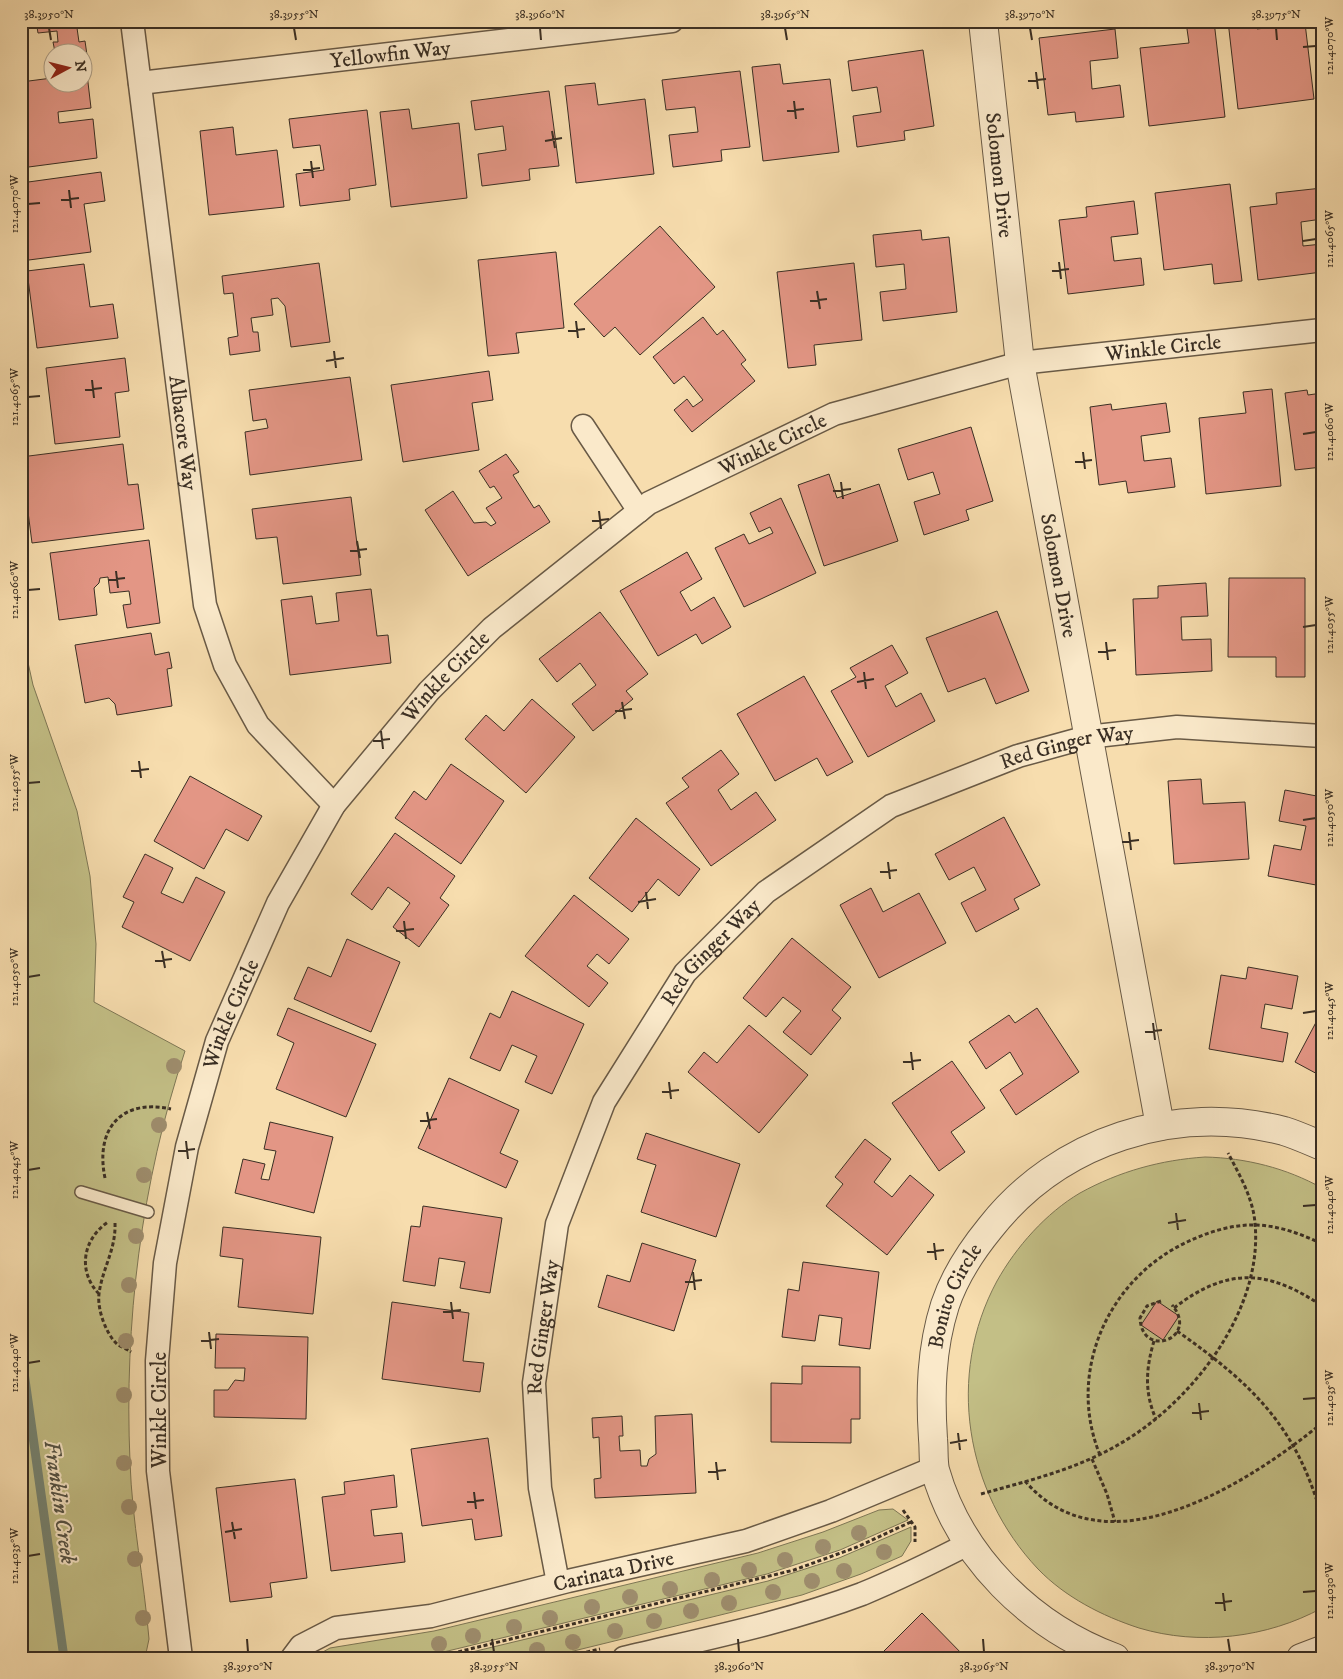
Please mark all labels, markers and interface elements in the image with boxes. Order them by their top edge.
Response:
text: 38.3950°N [24,7,74,22]
text: 38.3955°N [269,7,319,22]
text: 38.3960°N [515,7,565,22]
text: 38.3965°N [760,7,810,22]
text: 38.3970°N [1005,7,1055,22]
text: 38.3975°N [1251,7,1301,22]
text: 121.4070°W [1322,16,1337,75]
street label: Yellowfin Way [329,35,453,75]
north arrow [42,42,92,92]
text: N [70,60,90,74]
street label: Solomon Drive [979,111,1018,239]
text: 121.4070°W [7,174,22,233]
text: 121.4065°W [1322,209,1337,268]
street label: Winkle Circle [1103,329,1223,368]
text: 121.4065°W [7,367,22,426]
street label: Albacore Way [162,374,203,493]
text: 121.4060°W [1322,402,1337,461]
street label: Winkle Circle [714,407,831,482]
street label: Solomon Drive [1034,511,1082,640]
text: 121.4060°W [7,560,22,619]
text: 121.4055°W [1322,595,1337,654]
street label: Winkle Circle [396,626,496,729]
street label: Red Ginger Way [996,720,1136,776]
text: 121.4055°W [7,753,22,812]
text: 121.4050°W [1322,788,1337,847]
street label: Red Ginger Way [656,893,767,1011]
text: 121.4050°W [7,947,22,1006]
street label: Winkle Circle [197,955,266,1073]
text: 121.4045°W [1322,981,1337,1040]
text: 121.4045°W [7,1140,22,1199]
text: 121.4040°W [1322,1174,1337,1235]
street label: Bonito Circle [923,1238,988,1351]
street label: Red Ginger Way [522,1257,566,1396]
text: 121.4040°W [7,1332,22,1393]
street label: Winkle Circle [147,1351,173,1469]
text: 121.4035°W [1322,1369,1337,1426]
water label: Franklin Creek [37,1439,82,1566]
text: 121.4035°W [7,1527,22,1584]
street label: Carinata Drive [550,1546,677,1598]
text: 121.4030°W [1322,1562,1337,1619]
text: 38.3950°N [223,1659,273,1674]
text: 38.3955°N [469,1659,519,1674]
text: 38.3960°N [714,1659,764,1674]
text: 38.3965°N [959,1659,1009,1674]
text: 38.3970°N [1205,1659,1255,1674]

